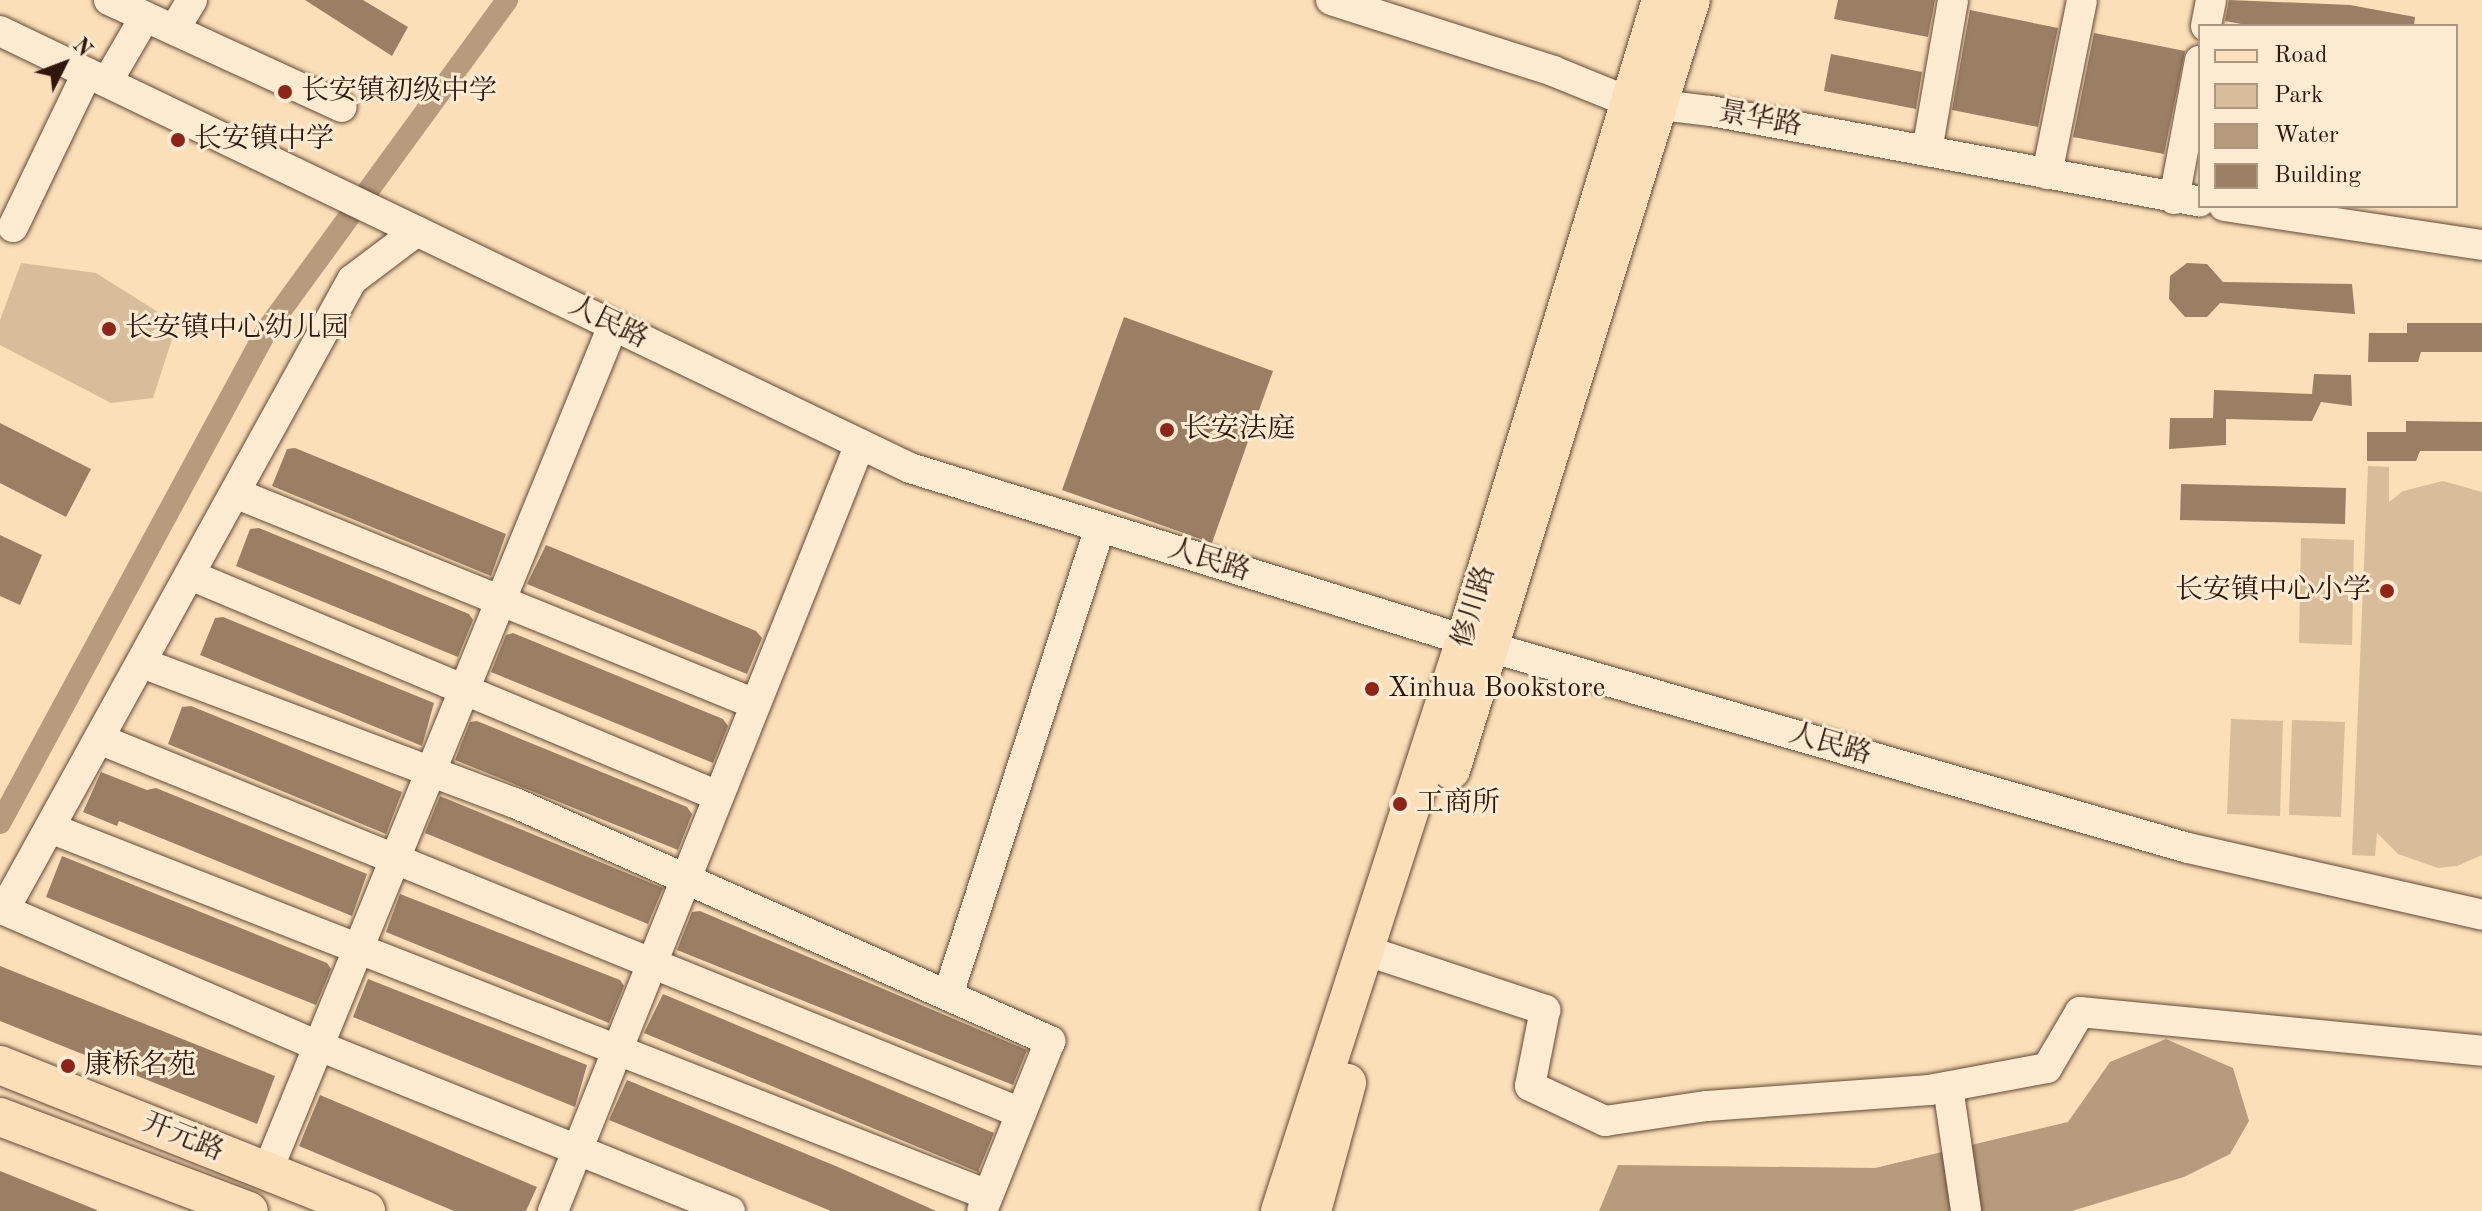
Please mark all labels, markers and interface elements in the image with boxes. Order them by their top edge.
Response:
north arrow [24,24,104,104]
legend [2198,24,2458,208]
text: N [68,34,96,62]
text: Road [2274,44,2327,68]
place label: 长安镇初级中学 [301,75,497,109]
marker: 长安镇初级中学 [276,83,294,101]
text: Park [2274,84,2323,108]
street label: 景华路 [1716,96,1804,144]
place label: 长安镇中学 [194,123,334,157]
text: Water [2274,124,2339,148]
marker: 长安镇中学 [169,131,187,149]
text: Building [2274,164,2361,188]
street label: 人民路 [563,289,653,357]
place label: 长安镇中心幼儿园 [125,312,349,346]
marker: 长安镇中心幼儿园 [100,320,118,338]
place label: 长安法庭 [1183,413,1295,447]
marker: 长安法庭 [1158,421,1176,439]
street label: 人民路 [1164,533,1254,589]
street label: 修川路 [1447,562,1503,652]
place label: 长安镇中心小学 [2175,574,2371,608]
marker: 长安镇中心小学 [2378,582,2396,600]
place label: Xinhua Bookstore [1388,672,1605,706]
marker: Xinhua Bookstore [1363,680,1381,698]
street label: 人民路 [1785,717,1875,773]
place label: 工商所 [1416,787,1500,821]
marker: 工商所 [1391,795,1409,813]
place label: 康桥名苑 [84,1049,196,1083]
marker: 康桥名苑 [59,1057,77,1075]
street label: 开元路 [138,1107,228,1169]

